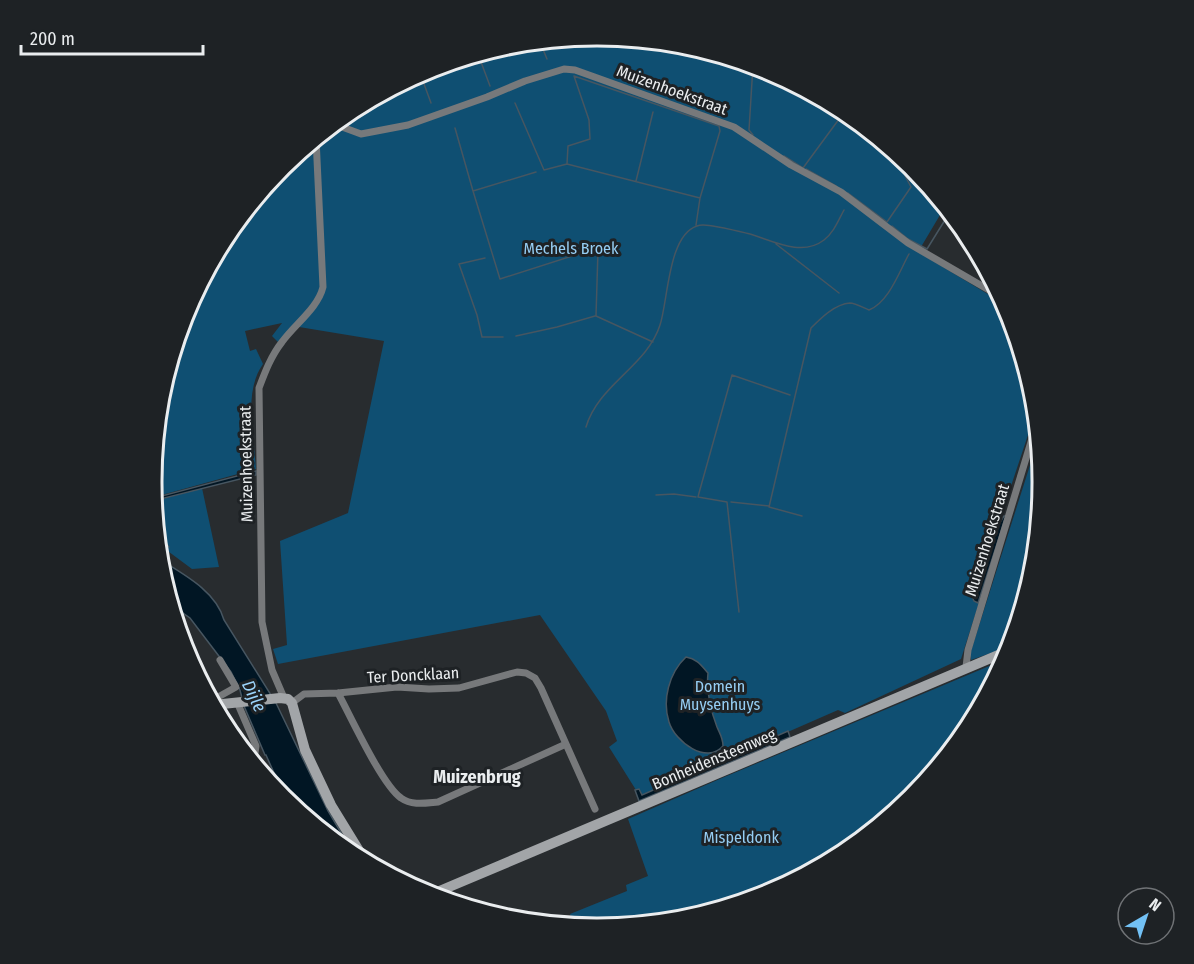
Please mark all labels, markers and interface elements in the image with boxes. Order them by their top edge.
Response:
scale bar [21,18,202,56]
text: 200 m [30,28,75,50]
street label: Muizenhoekstraat [614,61,731,119]
park label: Mechels Broek [524,239,619,258]
street label: Muizenhoekstraat [235,405,257,522]
street label: Muizenhoekstraat [961,481,1013,598]
street label: Ter Doncklaan [366,663,460,687]
water label: Dijle [237,676,271,716]
park label: Domein Muysenhuys [680,677,760,714]
street label: Bonheidensteenweg [649,724,779,794]
district label: Muizenbrug [433,766,521,788]
park label: Mispeldonk [703,828,779,847]
north arrow [1116,886,1176,946]
text: N [1145,894,1165,915]

